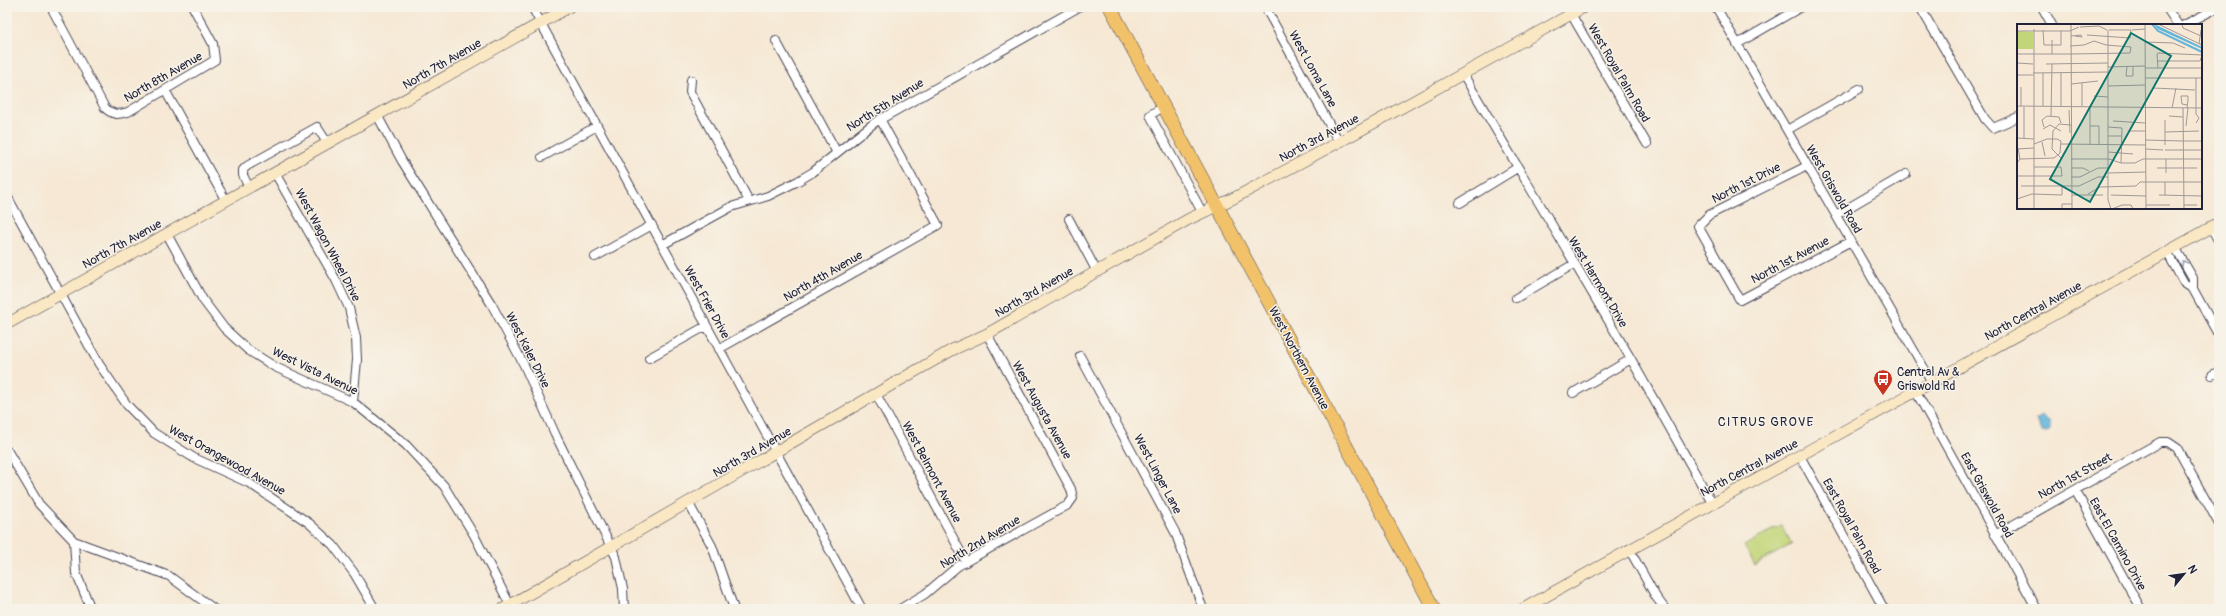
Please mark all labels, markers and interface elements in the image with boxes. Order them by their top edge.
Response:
street label: West Royal Palm Road [1584,21,1653,125]
inset map [2017,24,2202,209]
street label: West Loma Lane [1285,28,1340,110]
street label: North 7th Avenue [400,36,484,93]
street label: North 8th Avenue [121,49,205,106]
street label: North 5th Avenue [844,76,927,135]
street label: North 3rd Avenue [1277,111,1362,166]
street label: West Griswold Road [1802,142,1865,236]
street label: North 1st Drive [1709,160,1783,207]
street label: West Wagon Wheel Drive [292,186,364,304]
street label: North 7th Avenue [80,216,165,272]
street label: West Harmont Drive [1565,234,1631,330]
street label: North 1st Avenue [1749,234,1832,287]
street label: North 4th Avenue [781,248,866,305]
one-way arrow [2181,259,2188,267]
street label: West Frier Drive [680,263,733,341]
street label: North 3rd Avenue [992,264,1076,321]
street label: North Central Avenue [1982,278,2084,344]
street label: West Northern Avenue [1265,304,1332,412]
street label: West Kaler Drive [502,310,553,391]
street label: West Vista Avenue [269,344,360,399]
street label: West Augusta Avenue [1008,359,1075,462]
place label: Central Av & Griswold Rd [1897,365,1960,394]
bus stop icon: Central Av & Griswold Rd [1872,368,1894,396]
district label: CITRUS GROVE [1718,414,1814,430]
street label: West Belmont Avenue [899,419,965,526]
street label: West Orangewood Avenue [166,422,288,499]
street label: North 3rd Avenue [710,424,794,481]
street label: West Linger Lane [1130,432,1185,517]
street label: North Central Avenue [1698,436,1801,501]
street label: East Griswold Road [1957,450,2016,541]
street label: North 1st Street [2036,450,2115,503]
street label: East Royal Palm Road [1819,476,1884,577]
street label: East El Camino Drive [2086,495,2149,593]
street label: North 2nd Avenue [937,513,1023,572]
north arrow [2164,554,2204,594]
text: N [2185,563,2200,576]

